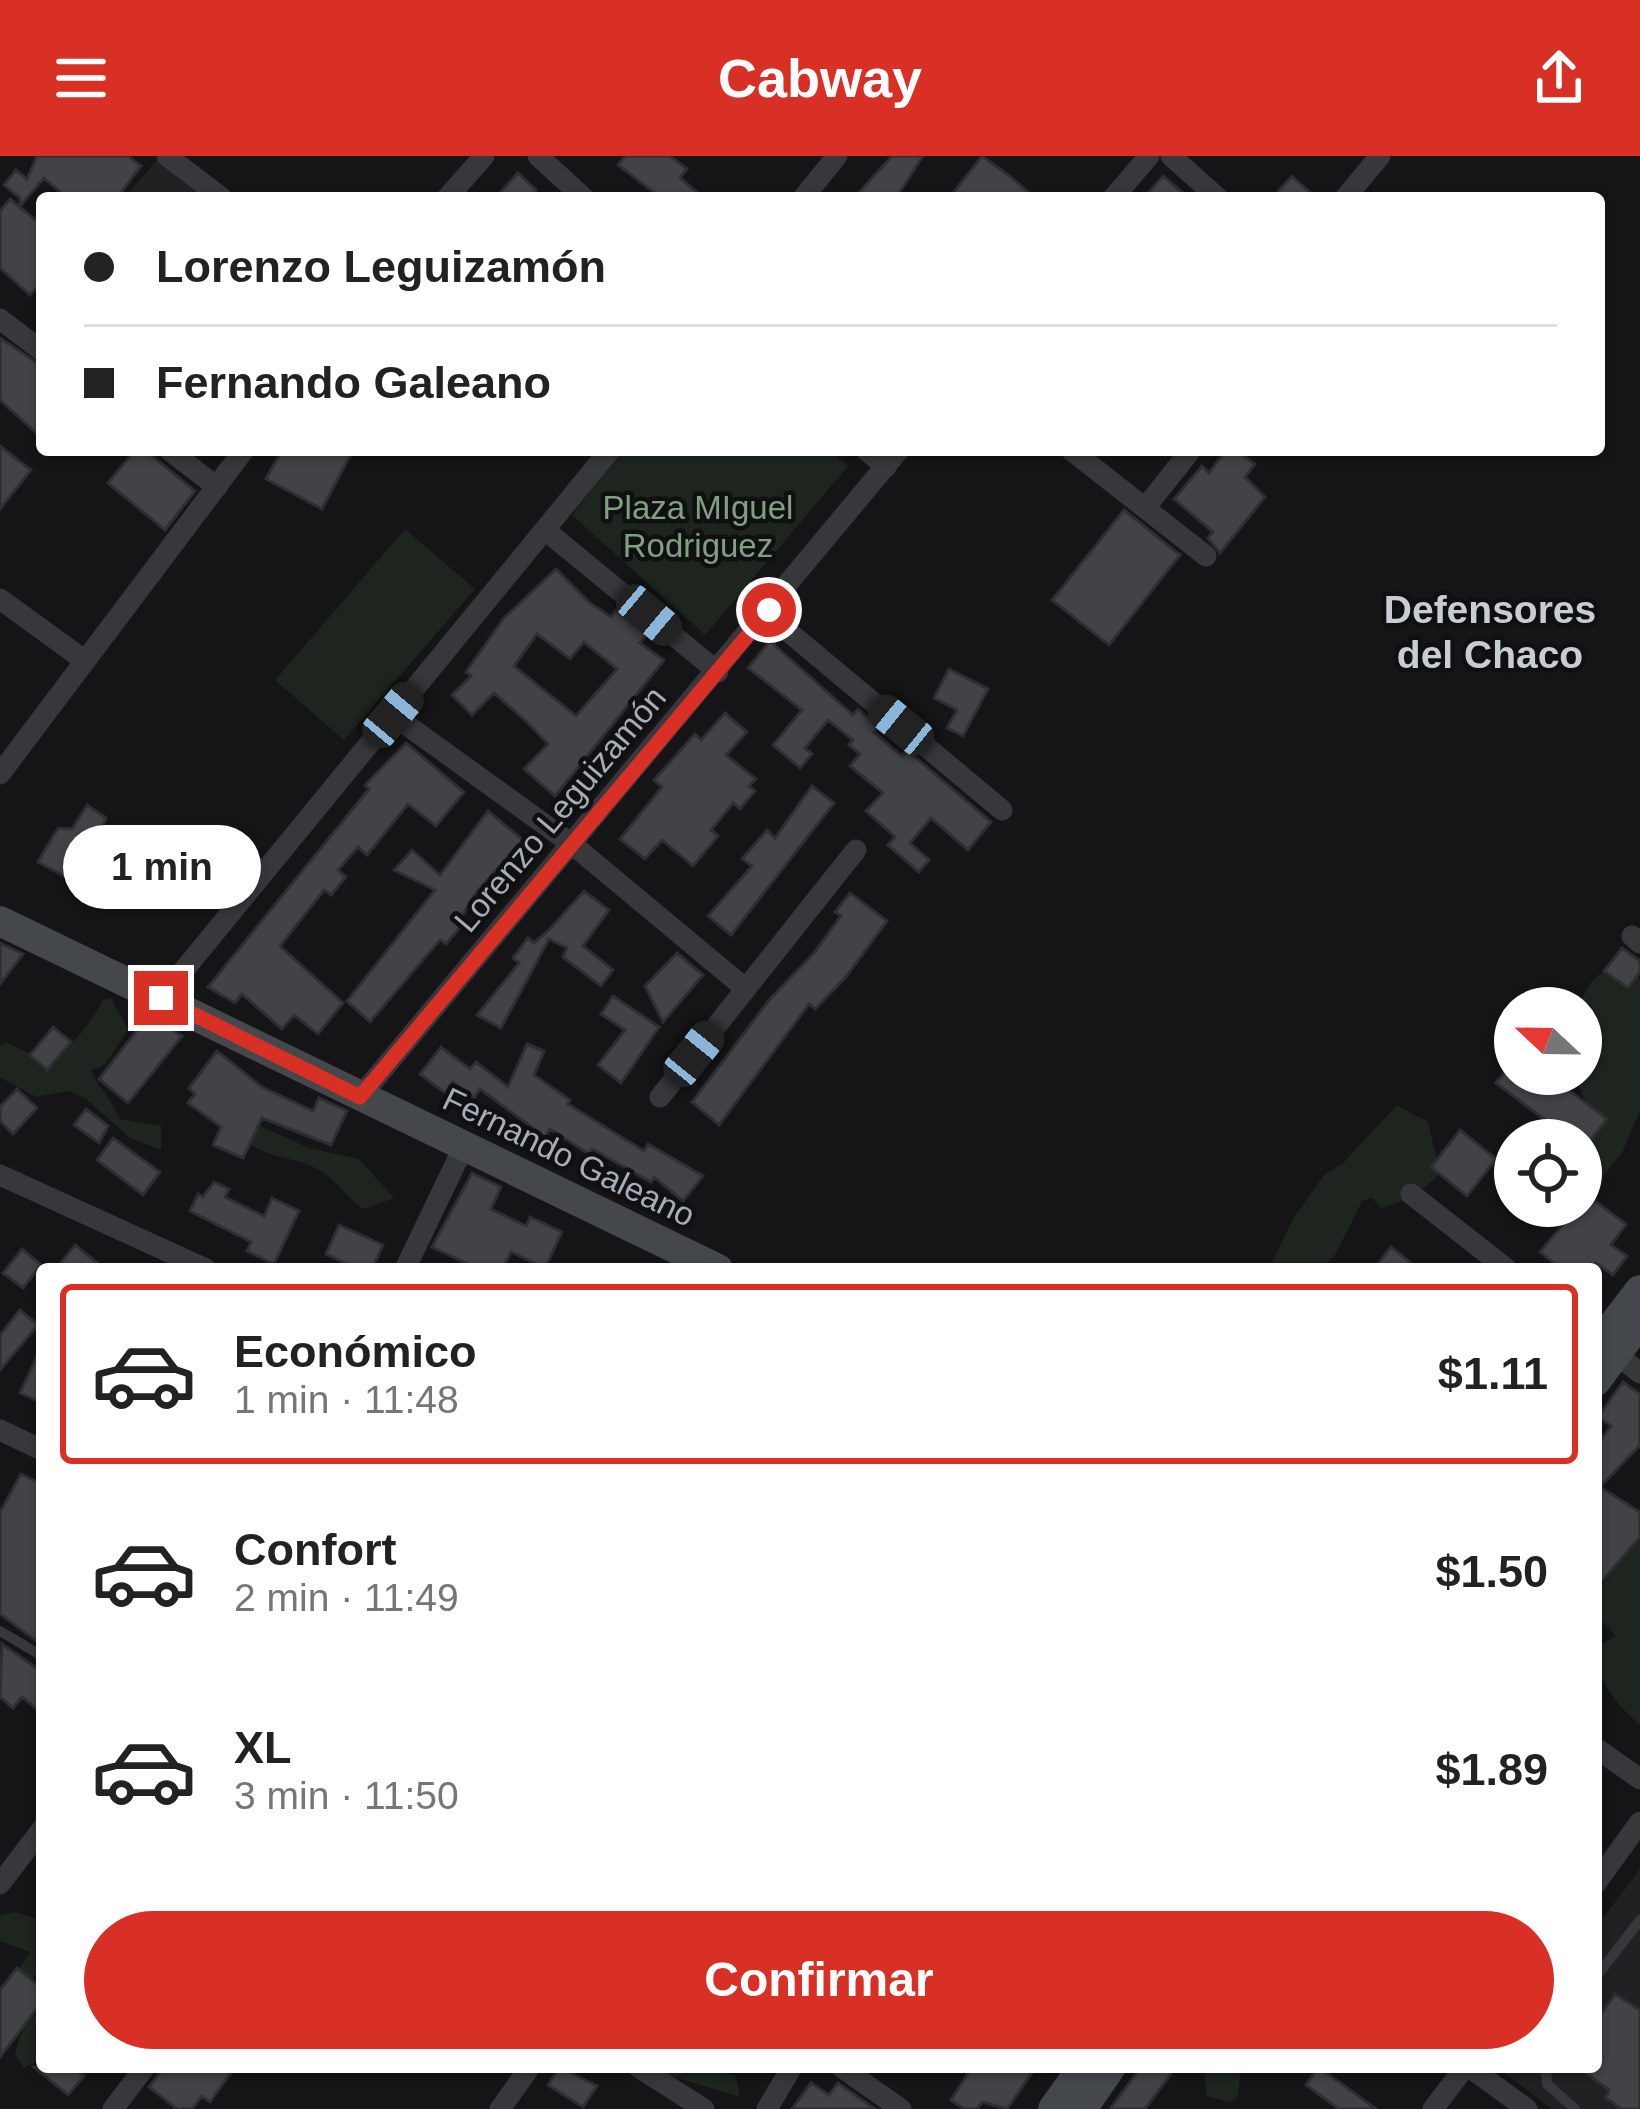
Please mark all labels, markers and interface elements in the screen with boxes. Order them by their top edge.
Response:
icon: menu [48,45,114,111]
icon: share [1526,45,1592,111]
text: Cabway [718,48,922,108]
text: Lorenzo Leguizamón [156,241,606,292]
text: Fernando Galeano [156,357,551,408]
park label: Plaza MIguel Rodriguez [603,489,793,564]
car [610,578,688,652]
route start [742,583,796,637]
district label: Defensores del Chaco [1384,588,1596,676]
car [356,676,430,754]
street label: Lorenzo Leguizamón [447,679,673,939]
car [862,688,940,762]
callout: 1 min [62,824,260,908]
text: 1 min [111,845,213,888]
route end [134,971,188,1025]
north arrow [1494,987,1602,1095]
map controls [1494,987,1602,1227]
car [657,1015,731,1093]
street label: Fernando Galeano [437,1080,701,1234]
button: locate [1494,1119,1602,1227]
icon: car [90,1320,198,1428]
text: Económico [234,1326,477,1377]
text: $1.11 [1438,1348,1548,1399]
text: 1 min · 11:48 [234,1378,459,1421]
icon: car [90,1518,198,1626]
text: Confort [234,1524,396,1575]
text: $1.50 [1435,1546,1548,1597]
text: 2 min · 11:49 [234,1576,459,1619]
icon: car [90,1716,198,1824]
text: XL [234,1722,292,1773]
text: $1.89 [1435,1744,1548,1795]
text: 3 min · 11:50 [234,1774,459,1817]
button: Confirmar [84,1911,1554,2049]

